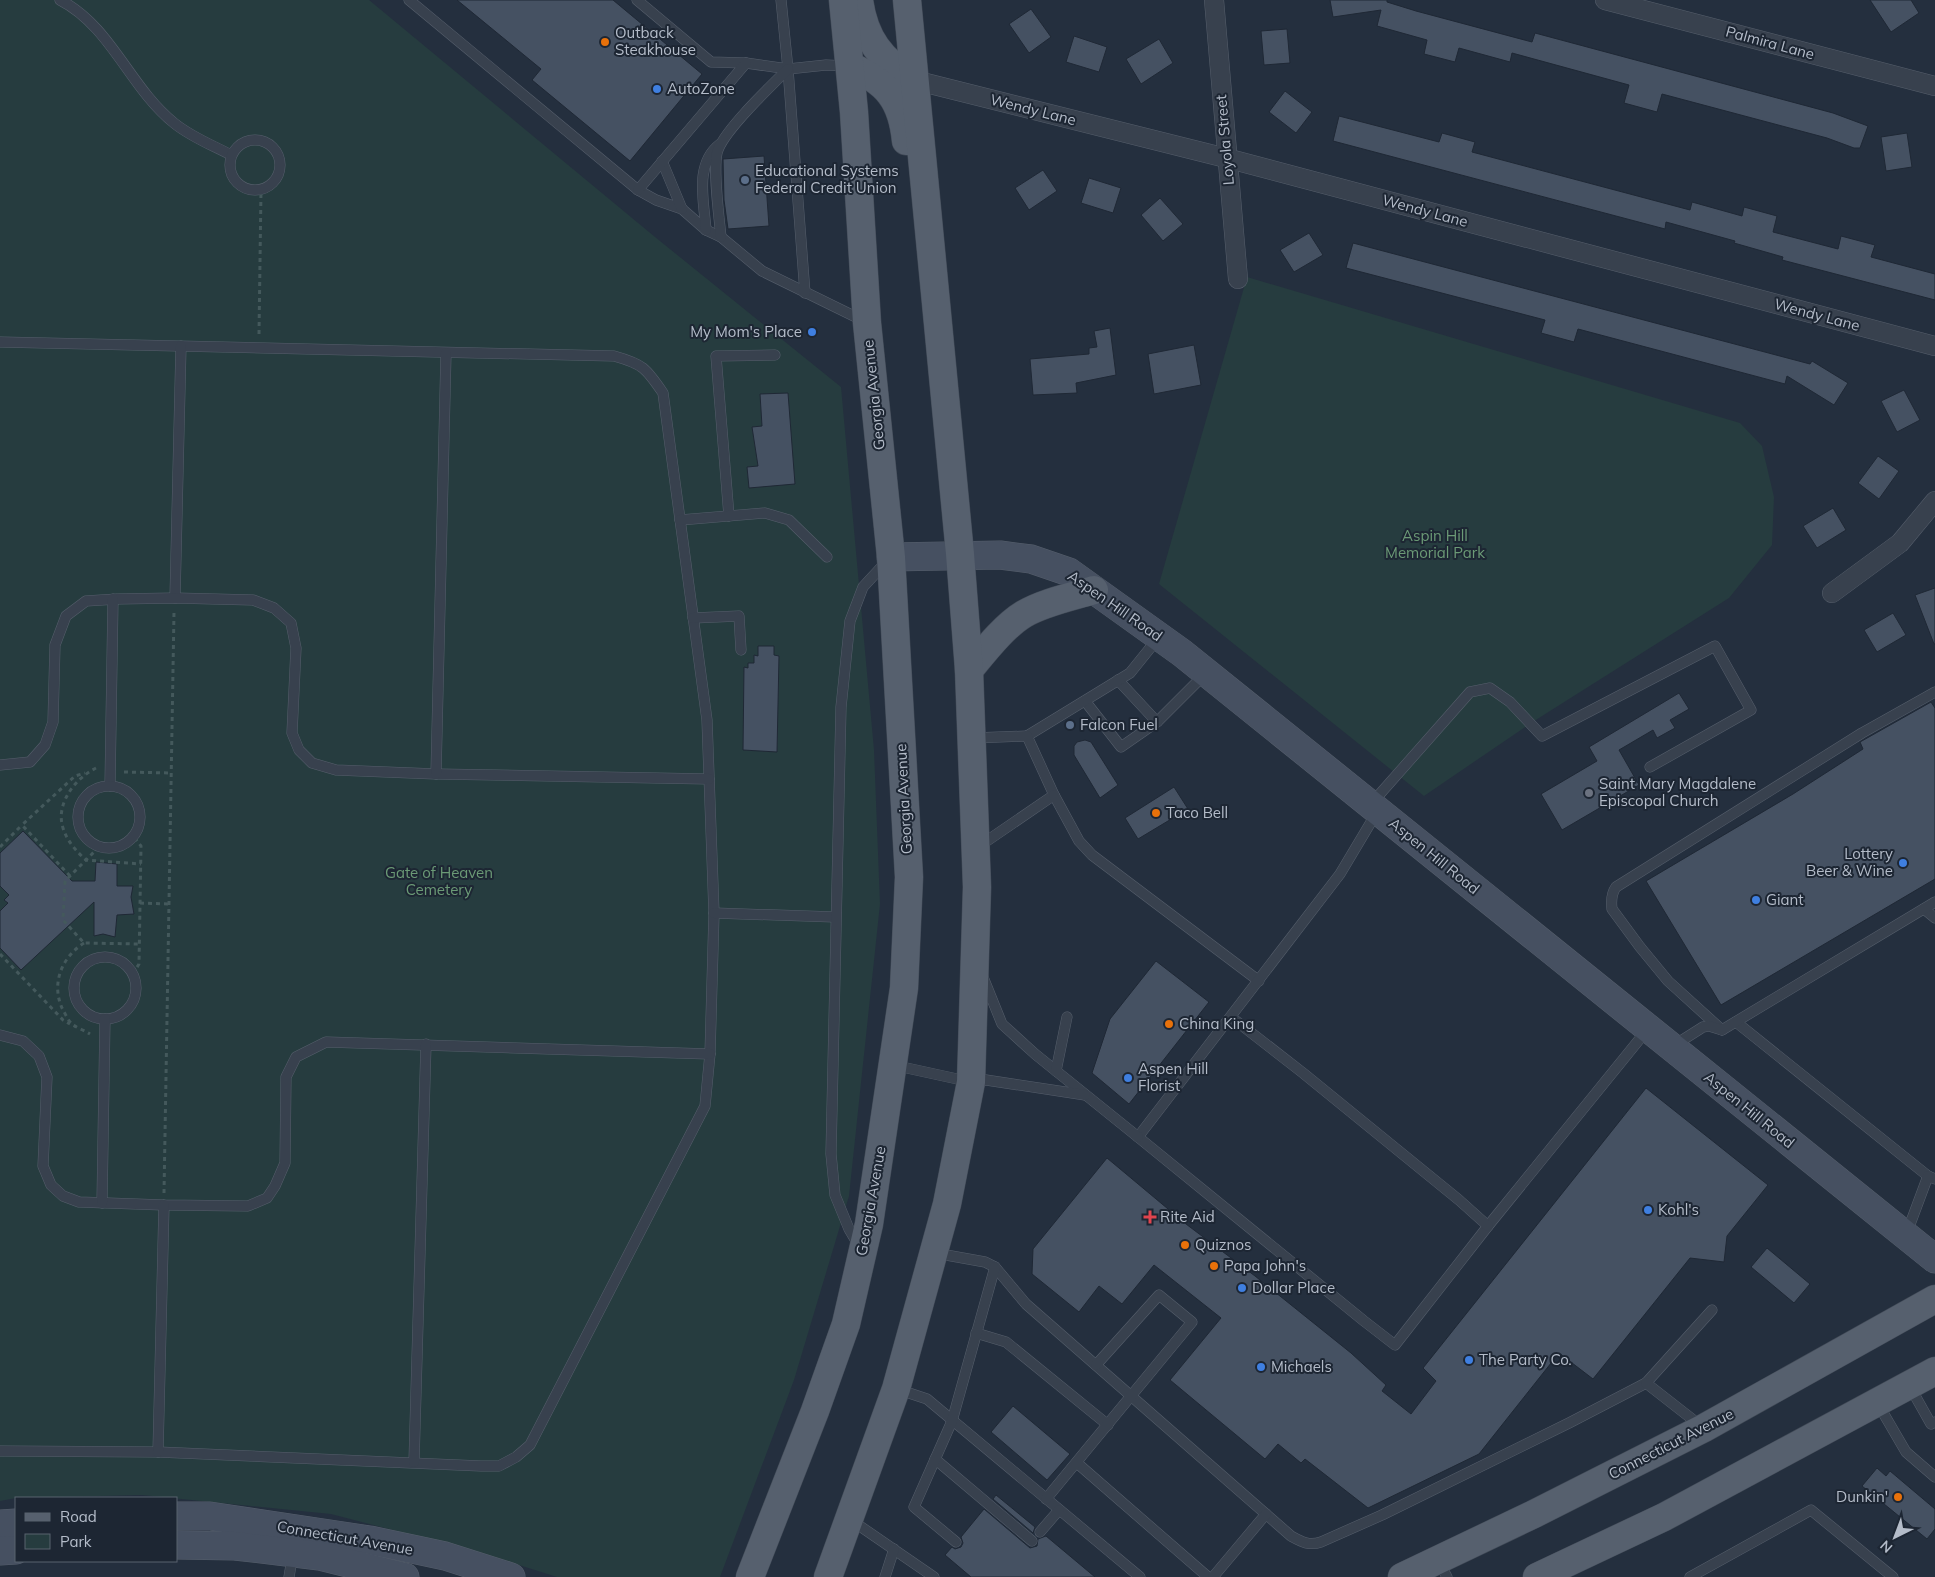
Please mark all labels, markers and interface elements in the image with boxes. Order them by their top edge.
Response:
street label: Palmira Lane [1724,22,1817,63]
place label: Outback Steakhouse [615,23,696,59]
marker: Outback Steakhouse [599,36,611,48]
place label: AutoZone [667,79,735,98]
marker: AutoZone [651,83,663,95]
street label: Wendy Lane [988,90,1078,129]
street label: Loyola Street [1211,94,1238,186]
place label: Educational Systems Federal Credit Union [755,161,899,197]
marker: Educational Systems Federal Credit Union [739,174,751,186]
street label: Wendy Lane [1380,190,1470,231]
street label: Wendy Lane [1772,294,1862,335]
place label: My Mom's Place [690,322,802,341]
marker: My Mom's Place [806,326,818,338]
street label: Georgia Avenue [858,339,889,451]
park label: Aspin Hill Memorial Park [1385,526,1485,562]
street label: Aspen Hill Road [1064,566,1166,645]
place label: Falcon Fuel [1080,715,1158,734]
marker: Falcon Fuel [1064,719,1076,731]
street label: Georgia Avenue [891,743,916,855]
place label: Saint Mary Magdalene Episcopal Church [1599,774,1756,810]
marker: Saint Mary Magdalene Episcopal Church [1583,787,1595,799]
place label: Taco Bell [1166,803,1228,822]
marker: Taco Bell [1150,807,1162,819]
street label: Aspen Hill Road [1385,813,1483,898]
place label: Lottery Beer & Wine [1806,844,1893,880]
marker: Lottery Beer & Wine [1897,857,1909,869]
park label: Gate of Heaven Cemetery [385,863,493,899]
place label: Giant [1766,890,1804,909]
marker: Giant [1750,894,1762,906]
place label: China King [1179,1014,1254,1033]
marker: China King [1163,1018,1175,1030]
place label: Aspen Hill Florist [1138,1059,1208,1095]
street label: Aspen Hill Road [1700,1067,1798,1152]
marker: Aspen Hill Florist [1122,1072,1134,1084]
street label: Georgia Avenue [852,1145,889,1257]
place label: Kohl's [1658,1200,1699,1219]
marker: Kohl's [1642,1204,1654,1216]
place label: Rite Aid [1160,1207,1215,1226]
marker: Rite Aid [1144,1211,1156,1223]
place label: Quiznos [1195,1235,1251,1254]
marker: Quiznos [1179,1239,1191,1251]
place label: Papa John's [1224,1256,1306,1275]
marker: Papa John's [1208,1260,1220,1272]
place label: Dollar Place [1252,1278,1335,1297]
marker: Dollar Place [1236,1282,1248,1294]
place label: The Party Co. [1479,1350,1572,1369]
marker: The Party Co. [1463,1354,1475,1366]
place label: Michaels [1271,1357,1332,1376]
marker: Michaels [1255,1361,1267,1373]
street label: Connecticut Avenue [1605,1404,1736,1483]
place label: Dunkin' [1836,1487,1888,1506]
marker: Dunkin' [1892,1491,1904,1503]
legend [15,1497,178,1562]
text: Road [60,1507,97,1526]
north arrow [1870,1512,1920,1562]
street label: Connecticut Avenue [276,1516,415,1559]
text: Park [60,1532,92,1551]
text: N [1876,1536,1896,1557]

